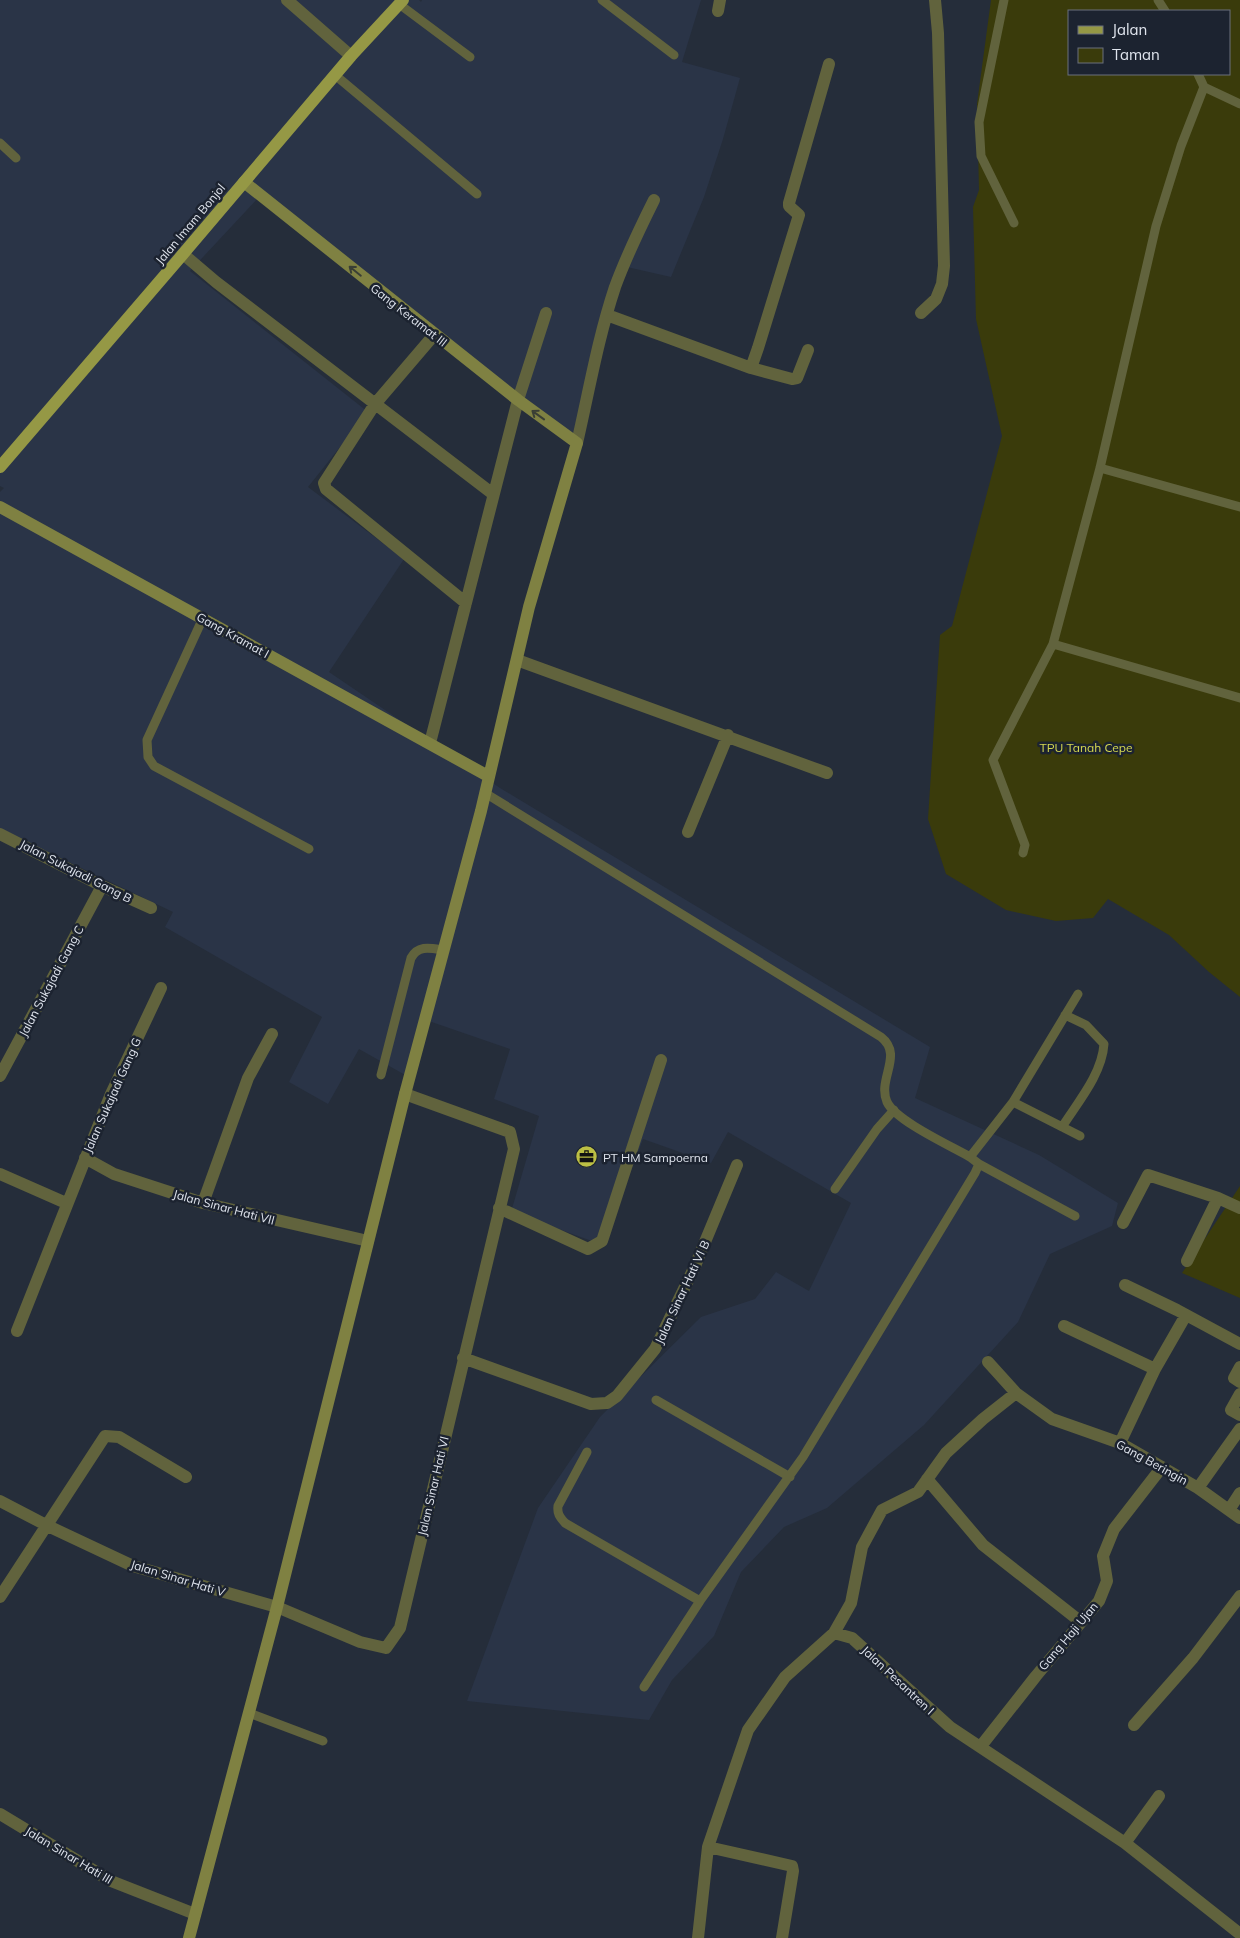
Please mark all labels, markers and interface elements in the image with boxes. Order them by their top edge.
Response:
legend [1068,10,1230,75]
text: Jalan [1112,20,1147,39]
text: Taman [1112,45,1160,64]
street label: Jalan Imam Bonjol [152,181,228,267]
one-way arrow [349,266,362,277]
street label: Gang Keramat III [368,280,450,350]
one-way arrow [531,410,545,420]
street label: Gang Kramat I [194,609,272,661]
park label: TPU Tanah Cepe [1040,740,1132,755]
street label: Jalan Sukajadi Gang B [17,836,135,906]
street label: Jalan Sukajadi Gang C [15,923,87,1039]
street label: Jalan Sukajadi Gang G [80,1035,144,1155]
office icon: PT HM Sampoerna [575,1145,599,1169]
place label: PT HM Sampoerna [603,1150,708,1165]
street label: Jalan Sinar Hati VII [172,1186,276,1228]
street label: Jalan Sinar Hati VI B [651,1238,713,1346]
street label: Jalan Sinar Hati VI [414,1435,452,1537]
street label: Gang Beringin [1114,1436,1190,1488]
street label: Jalan Sinar Hati V [129,1556,228,1600]
street label: Gang Haji Ujan [1035,1599,1101,1673]
street label: Jalan Pesantren I [859,1642,937,1718]
street label: Jalan Sinar Hati III [23,1823,115,1887]

